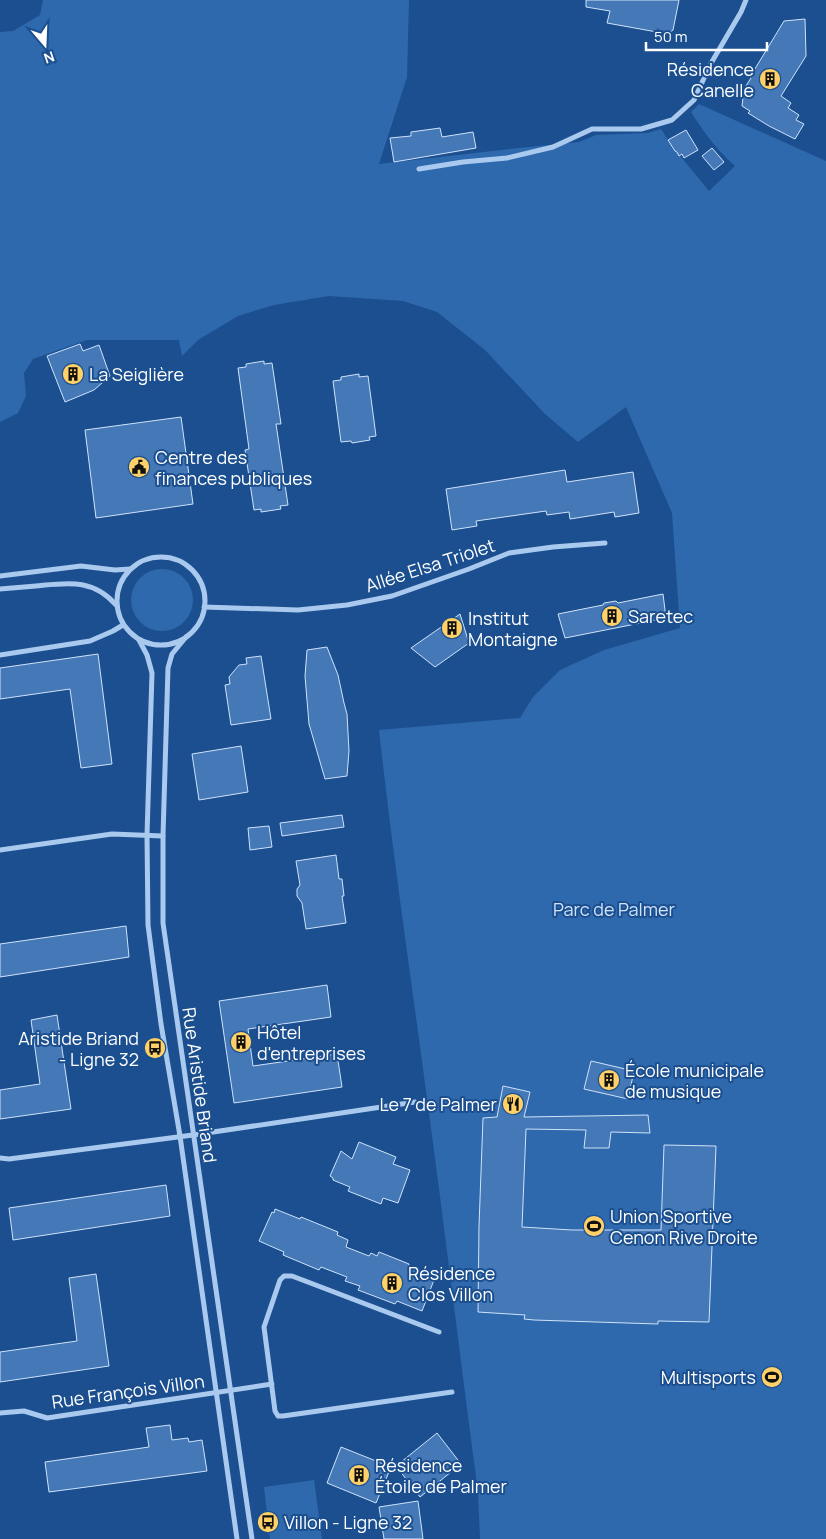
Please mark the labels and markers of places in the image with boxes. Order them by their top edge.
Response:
place label: Résidence Canelle [667,57,754,102]
building icon: Résidence Canelle [758,67,782,91]
building icon: La Seiglière [61,362,85,386]
place label: La Seiglière [89,362,184,386]
place label: Centre des finances publiques [155,445,312,490]
public building icon: Centre des finances publiques [127,455,151,479]
building icon: Saretec [600,604,624,628]
place label: Saretec [628,604,693,628]
place label: Institut Montaigne [468,606,558,651]
building icon: Institut Montaigne [440,616,464,640]
place label: Hôtel d'entreprises [257,1020,366,1065]
place label: Aristide Briand - Ligne 32 [18,1026,139,1071]
building icon: Hôtel d'entreprises [229,1030,253,1054]
bus stop icon: Aristide Briand - Ligne 32 [143,1036,167,1060]
place label: École municipale de musique [625,1058,764,1103]
building icon: École municipale de musique [597,1068,621,1092]
place label: Le 7 de Palmer [379,1092,498,1116]
restaurant icon: Le 7 de Palmer [501,1092,525,1116]
place label: Union Sportive Cenon Rive Droite [610,1204,758,1249]
sports icon: Union Sportive Cenon Rive Droite [582,1214,606,1238]
place label: Résidence Clos Villon [408,1261,495,1306]
building icon: Résidence Clos Villon [380,1271,404,1295]
place label: Multisports [661,1365,756,1389]
sports icon: Multisports [760,1365,784,1389]
place label: Résidence Étoile de Palmer [375,1453,507,1498]
building icon: Résidence Étoile de Palmer [347,1463,371,1487]
bus stop icon: Villon - Ligne 32 [256,1510,280,1534]
place label: Villon - Ligne 32 [284,1510,412,1534]

